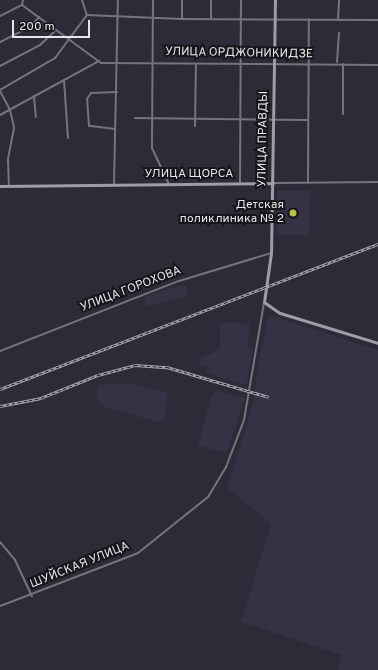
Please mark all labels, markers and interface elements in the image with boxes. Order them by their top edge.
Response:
scale bar [14,12,92,38]
text: 200 m [19,19,55,35]
street label: УЛИЦА ОРДЖОНИКИДЗЕ [165,46,313,62]
street label: УЛИЦА ПРАВДЫ [256,90,272,188]
street label: УЛИЦА ЩОРСА [144,168,234,182]
place label: Детская поликлиника № 2 [180,199,284,227]
marker: Детская поликлиника № 2 [287,207,299,219]
street label: УЛИЦА ГОРОХОВА [78,264,184,316]
street label: ШУЙСКАЯ УЛИЦА [28,540,132,592]

